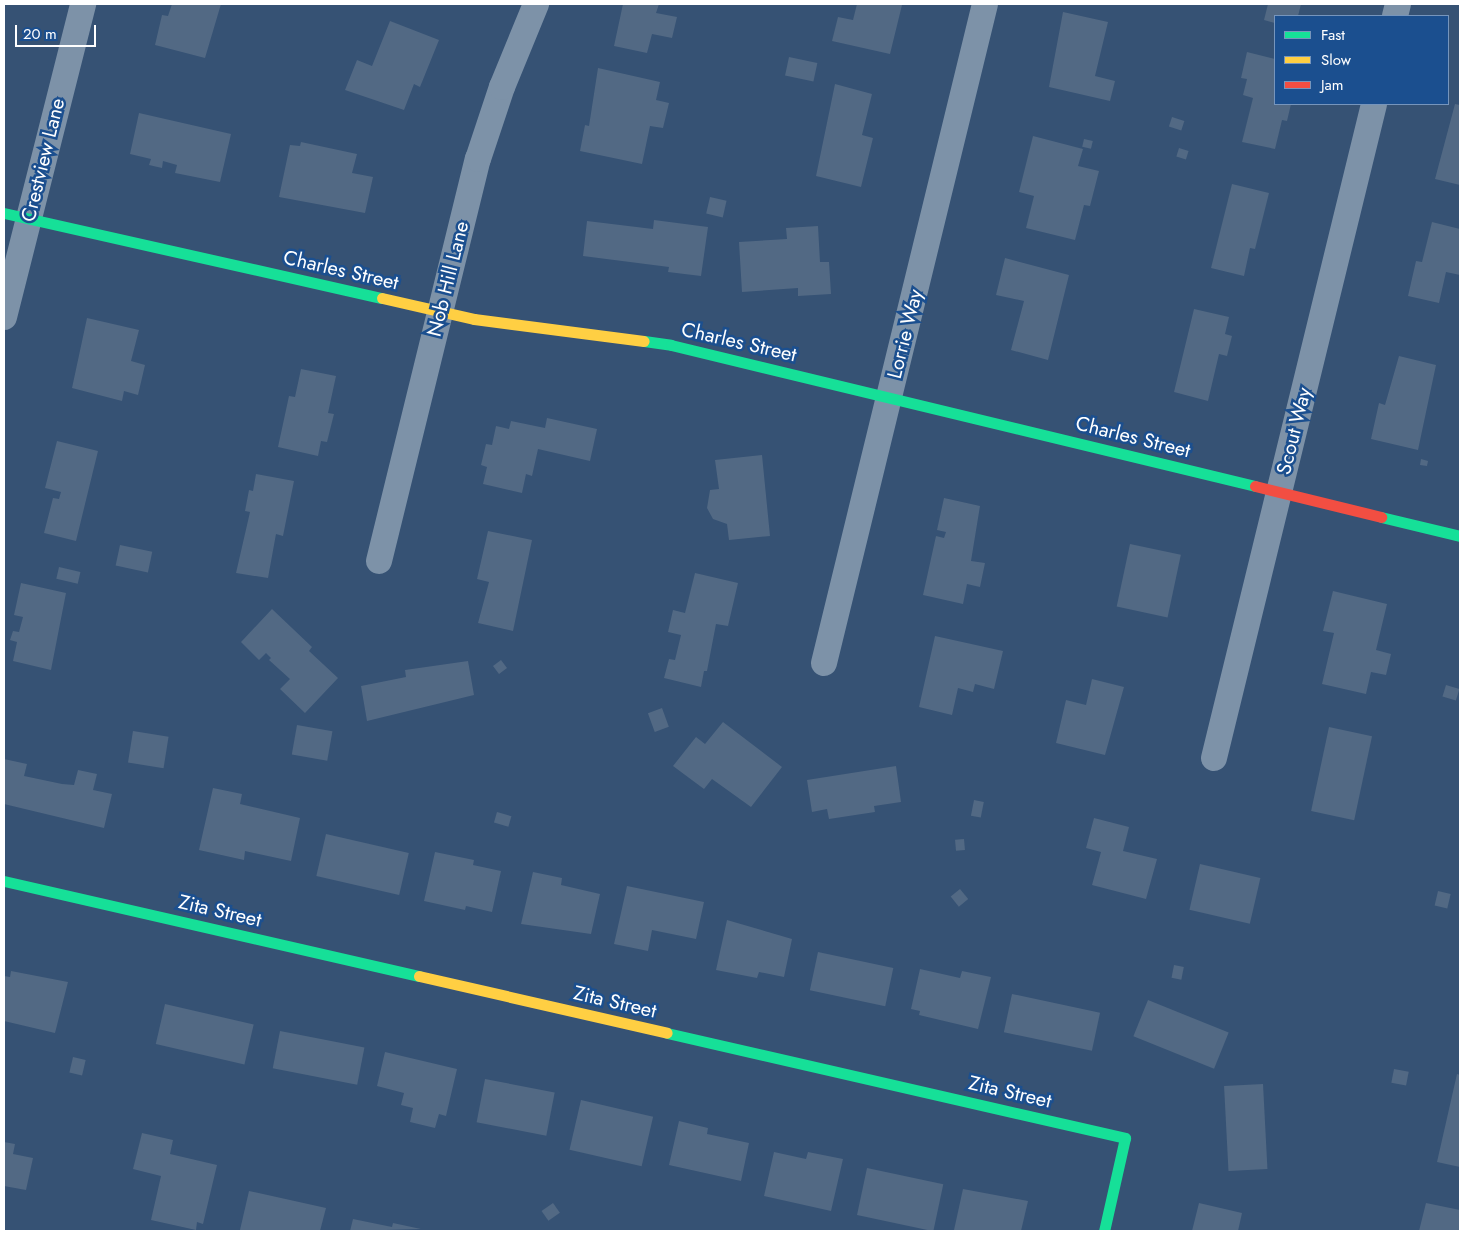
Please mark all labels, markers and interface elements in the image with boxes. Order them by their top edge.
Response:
scale bar [18,15,99,47]
legend [1274,15,1449,105]
text: 20 m [23,23,57,45]
text: Fast [1321,24,1345,46]
text: Slow [1321,49,1351,71]
text: Jam [1321,74,1344,96]
street label: Crestview Lane [16,96,70,224]
street label: Nob Hill Lane [422,219,474,339]
street label: Charles Street [281,245,401,295]
street label: Lorrie Way [882,287,928,381]
street label: Charles Street [679,317,799,367]
street label: Scout Way [1272,385,1316,477]
street label: Charles Street [1073,411,1193,463]
street label: Zita Street [176,890,264,932]
street label: Zita Street [571,981,659,1023]
street label: Zita Street [966,1071,1054,1113]

